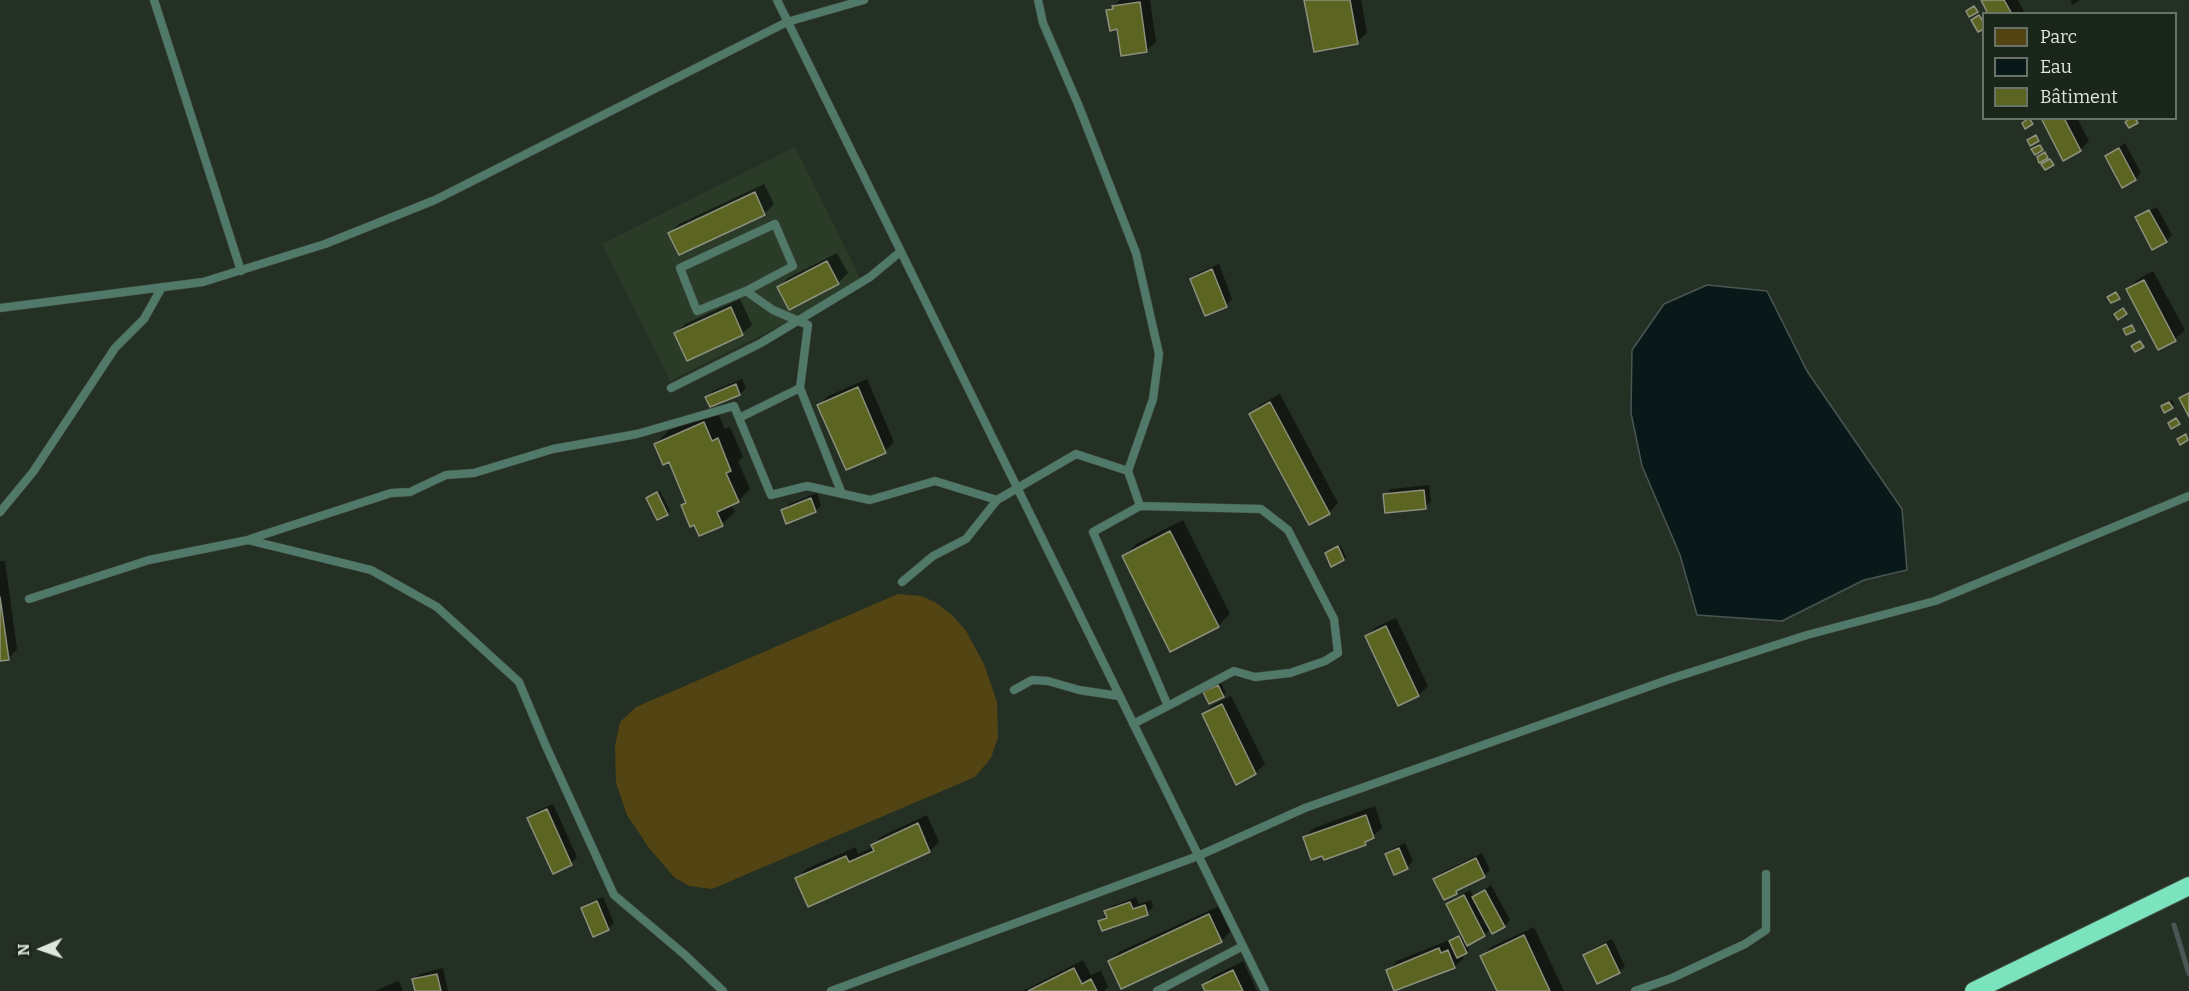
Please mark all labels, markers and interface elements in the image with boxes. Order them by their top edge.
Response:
legend [1982,12,2177,120]
text: Parc [2040,26,2077,48]
text: Eau [2040,56,2072,78]
text: Bâtiment [2040,86,2118,108]
north arrow [12,919,72,979]
text: N [14,943,33,956]

